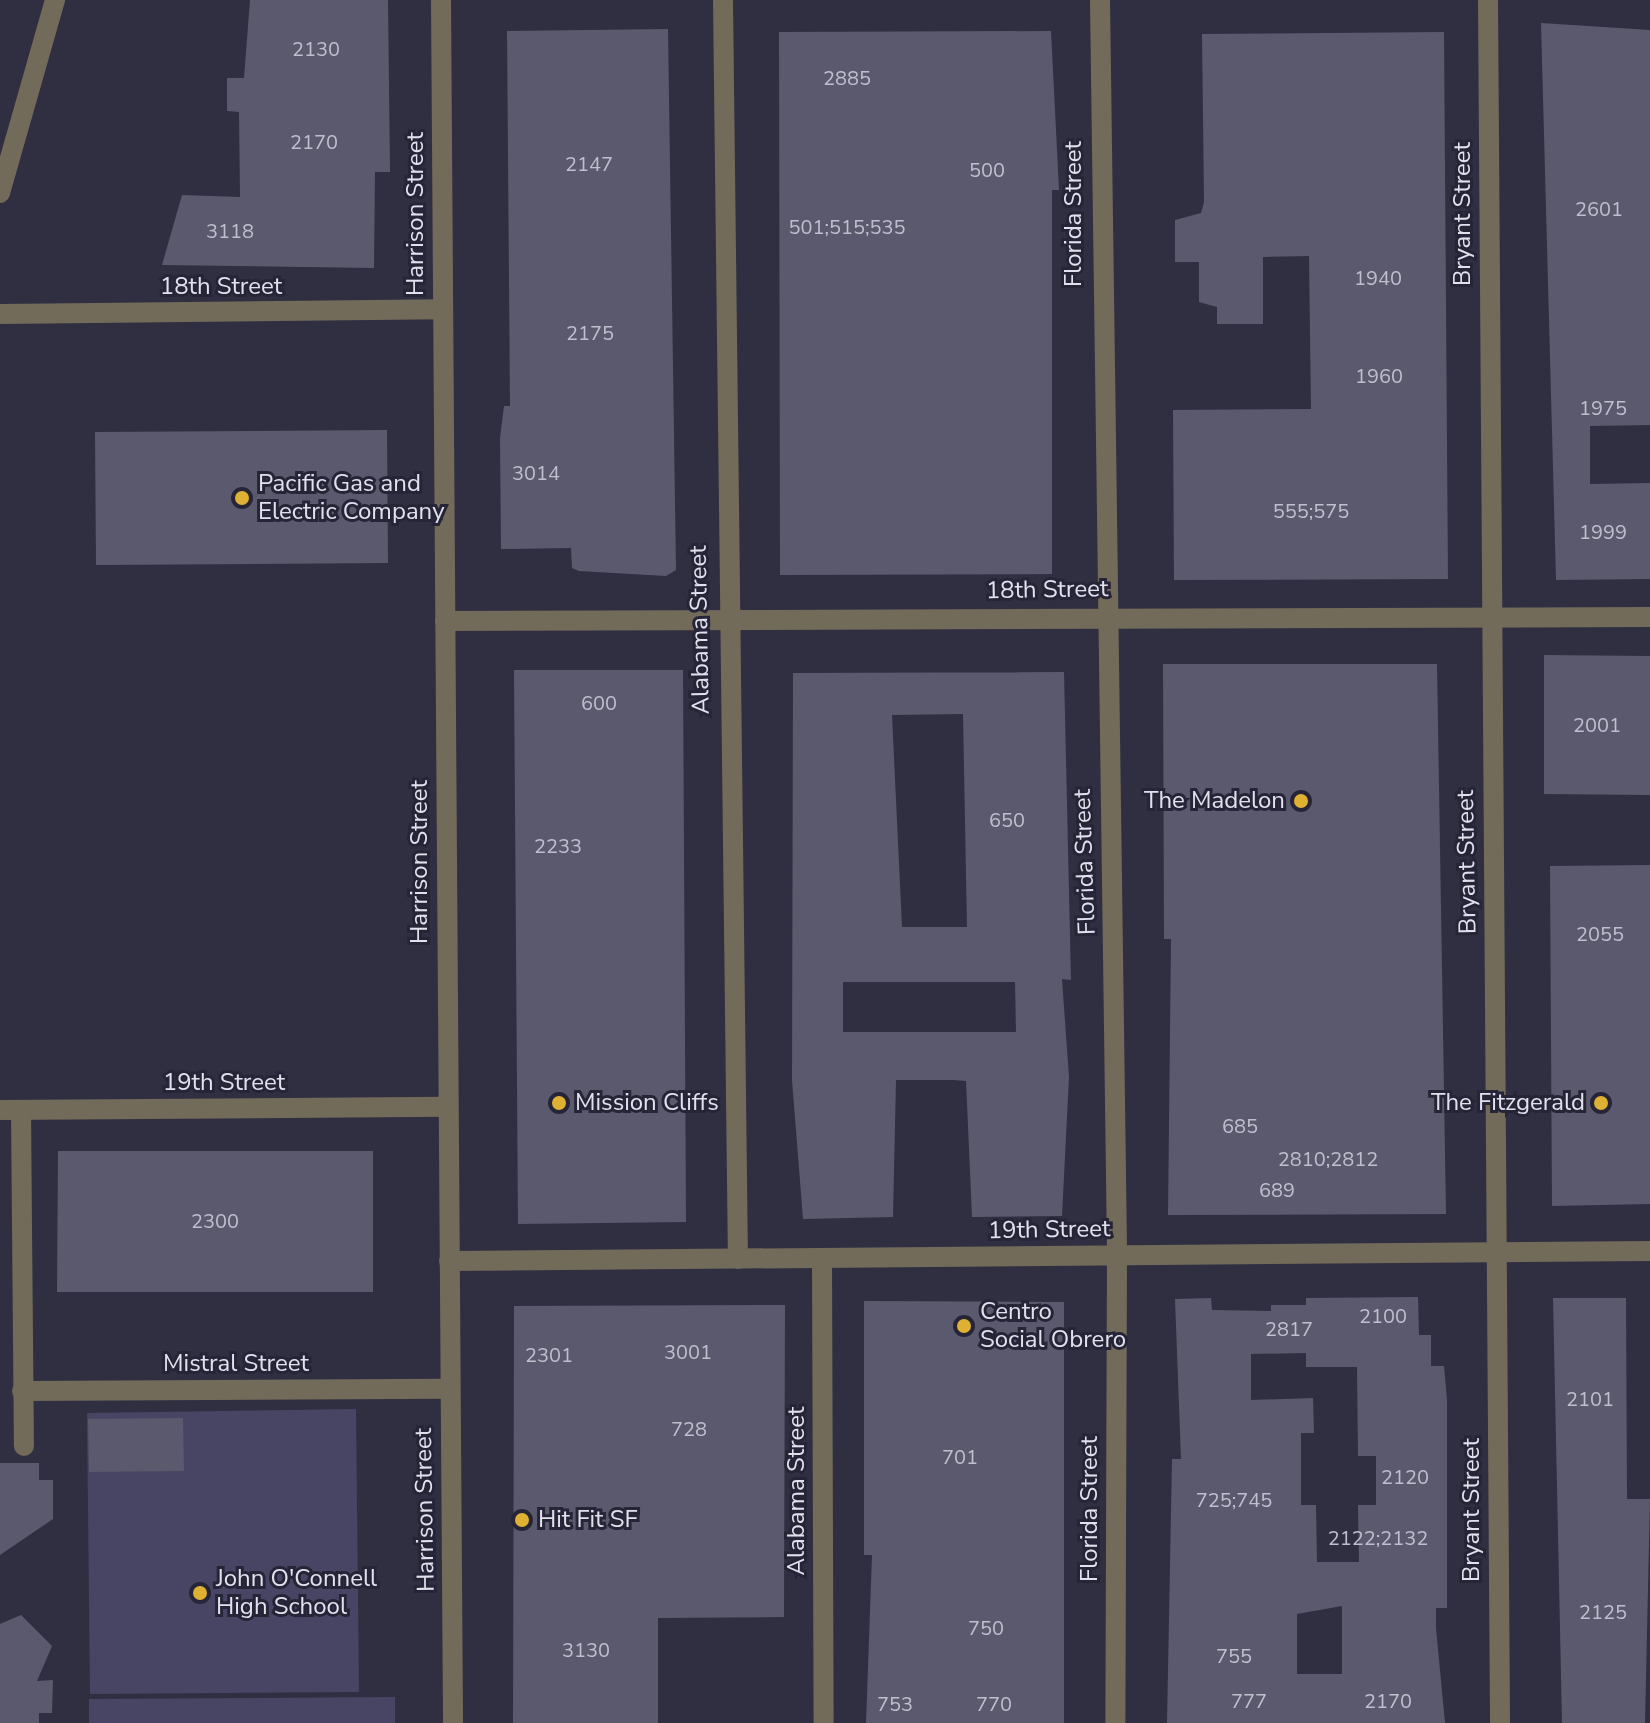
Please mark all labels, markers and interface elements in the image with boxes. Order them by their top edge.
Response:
house number: 2130 [292,37,340,61]
house number: 2885 [823,66,871,90]
house number: 2170 [290,130,338,154]
street label: Harrison Street [402,132,430,296]
street label: Florida Street [1060,141,1088,287]
street label: Bryant Street [1449,142,1477,286]
house number: 2147 [565,152,613,176]
house number: 500 [969,158,1005,182]
house number: 2601 [1575,197,1623,221]
house number: 501;515;535 [788,215,906,239]
house number: 3118 [206,219,254,243]
house number: 1940 [1354,266,1402,290]
street label: 18th Street [160,273,282,301]
house number: 2175 [566,321,614,345]
house number: 1960 [1355,364,1403,388]
house number: 1975 [1579,396,1627,420]
house number: 3014 [512,461,560,485]
place label: Pacific Gas and Electric Company [258,470,444,526]
marker: Pacific Gas and Electric Company [233,489,251,507]
house number: 555;575 [1273,499,1349,523]
house number: 1999 [1579,520,1627,544]
street label: Alabama Street [684,545,716,715]
street label: 18th Street [986,575,1108,605]
house number: 600 [581,691,617,715]
house number: 2001 [1573,713,1621,737]
street label: Harrison Street [406,780,434,944]
place label: The Madelon [1144,787,1285,815]
street label: Florida Street [1068,789,1102,935]
street label: Bryant Street [1451,790,1483,934]
marker: The Madelon [1292,792,1310,810]
house number: 650 [989,808,1025,832]
house number: 2233 [534,834,582,858]
house number: 2055 [1576,922,1624,946]
street label: 19th Street [163,1069,285,1097]
place label: Mission Cliffs [575,1089,719,1117]
place label: The Fitzgerald [1431,1089,1585,1117]
marker: Mission Cliffs [550,1094,568,1112]
marker: The Fitzgerald [1592,1094,1610,1112]
house number: 685 [1222,1114,1258,1138]
house number: 2810;2812 [1278,1147,1378,1171]
house number: 689 [1259,1178,1295,1202]
house number: 2300 [191,1209,239,1233]
street label: 19th Street [988,1215,1110,1245]
place label: Centro Social Obrero [980,1298,1126,1354]
house number: 2100 [1359,1304,1407,1328]
marker: Centro Social Obrero [955,1317,973,1335]
house number: 2817 [1265,1317,1313,1341]
house number: 3001 [664,1340,712,1364]
house number: 2301 [525,1343,573,1367]
street label: Mistral Street [163,1350,309,1378]
house number: 2101 [1566,1387,1614,1411]
street label: Alabama Street [783,1407,811,1575]
house number: 728 [671,1417,707,1441]
street label: Harrison Street [409,1428,441,1592]
street label: Florida Street [1076,1436,1104,1582]
street label: Bryant Street [1458,1438,1486,1582]
house number: 701 [942,1445,978,1469]
house number: 2120 [1381,1465,1429,1489]
house number: 725;745 [1196,1488,1272,1512]
place label: Hit Fit SF [538,1506,638,1534]
marker: Hit Fit SF [513,1511,531,1529]
house number: 2122;2132 [1328,1526,1428,1550]
place label: John O'Connell High School [216,1565,377,1621]
marker: John O'Connell High School [191,1584,209,1602]
house number: 2125 [1579,1600,1627,1624]
house number: 750 [968,1616,1004,1640]
house number: 3130 [562,1638,610,1662]
house number: 755 [1216,1644,1252,1668]
house number: 777 [1231,1689,1267,1713]
house number: 2170 [1364,1689,1412,1713]
house number: 753 [877,1692,913,1716]
house number: 770 [976,1692,1012,1716]

